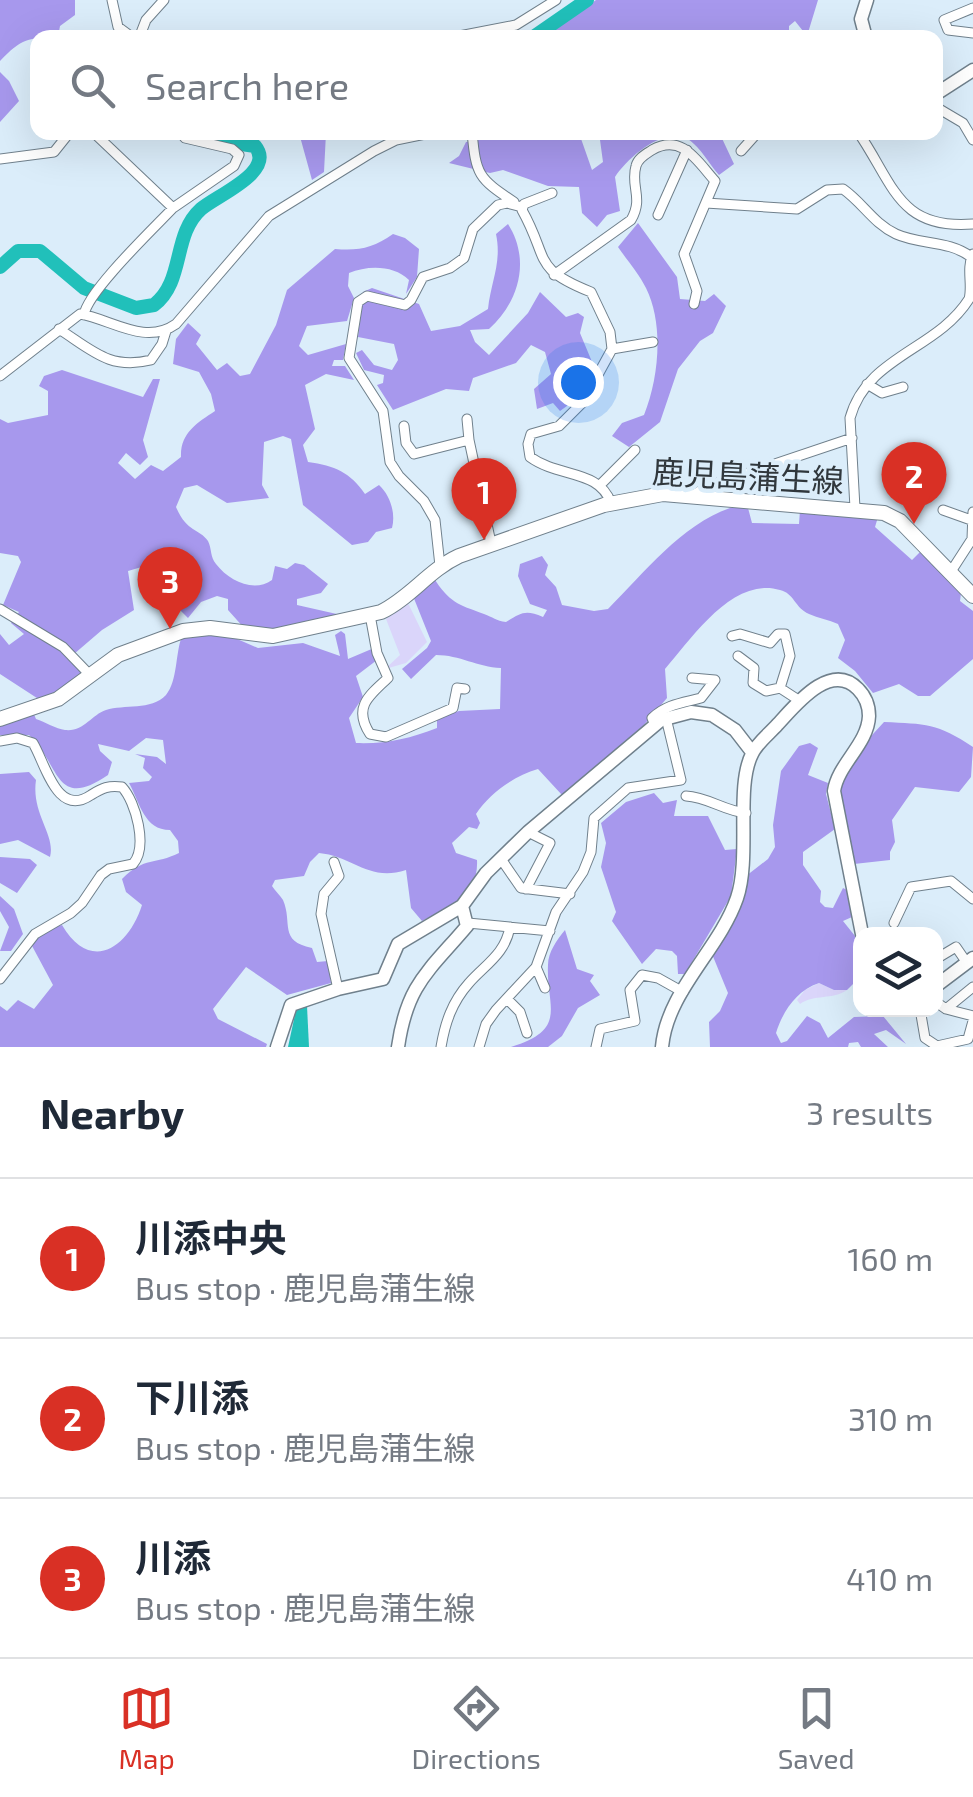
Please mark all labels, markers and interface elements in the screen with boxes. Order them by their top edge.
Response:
search box [30,30,943,140]
icon: search [65,58,120,113]
text: Search here [145,62,349,108]
your location [553,357,604,408]
pin: 2 [882,442,946,524]
street label: 鹿児島蒲生線 [651,451,845,499]
pin: 1 [452,458,516,540]
pin: 3 [138,546,202,629]
map controls [853,927,943,1017]
button: layers [853,927,943,1017]
text: Nearby [40,1087,184,1137]
text: 3 results [806,1093,933,1131]
text: 川添中央 [135,1214,287,1260]
text: 1 [66,1239,79,1277]
text: 160 m [847,1239,933,1277]
text: Bus stop · 鹿児島蒲生線 [135,1268,475,1306]
text: 下川添 [135,1374,249,1420]
text: 2 [63,1399,82,1437]
text: 310 m [848,1399,933,1437]
text: Bus stop · 鹿児島蒲生線 [135,1428,475,1466]
text: 川添 [135,1534,211,1580]
text: 3 [63,1559,82,1597]
text: 410 m [846,1559,933,1597]
text: Bus stop · 鹿児島蒲生線 [135,1588,475,1626]
tab: Map [118,1681,175,1775]
tab: Directions [412,1681,541,1775]
tab: Saved [778,1681,855,1775]

